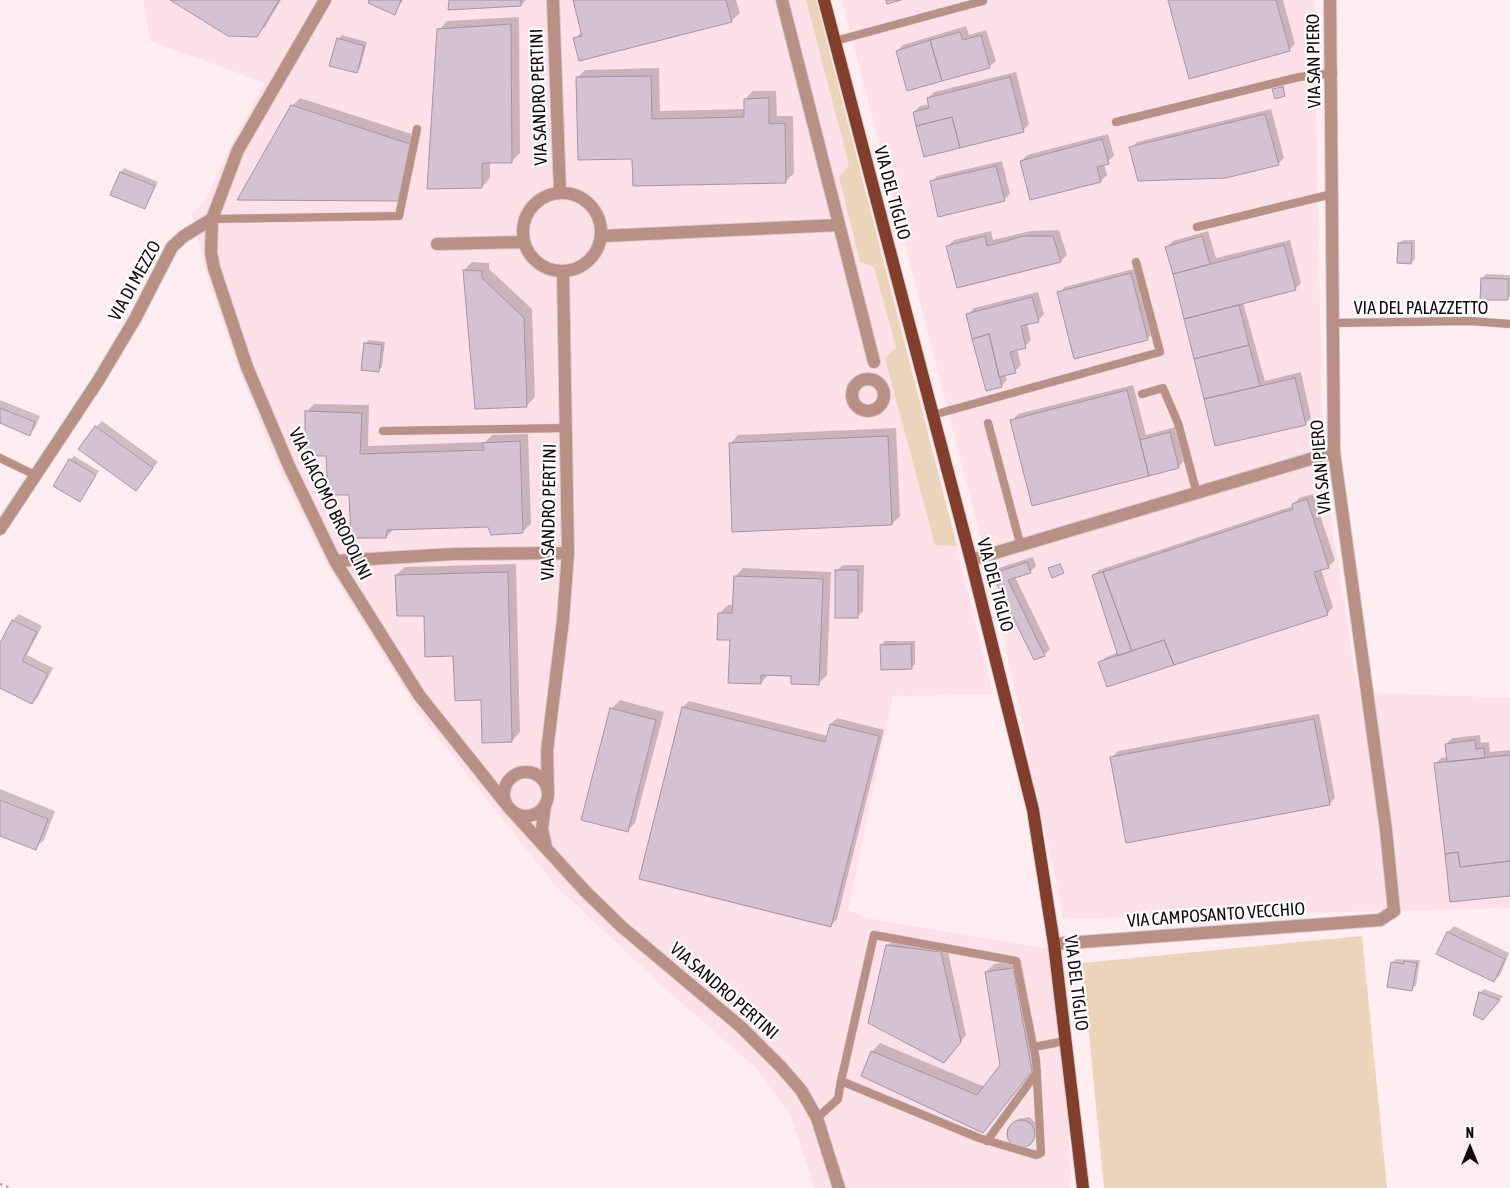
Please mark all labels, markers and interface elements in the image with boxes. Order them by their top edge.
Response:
street label: VIA SAN PIERO [1302,14,1326,108]
street label: VIA SANDRO PERTINI [526,28,552,166]
street label: VIA DEL TIGLIO [869,144,915,242]
street label: VIA DI MEZZO [104,237,166,325]
street label: VIA DEL PALAZZETTO [1354,297,1488,319]
street label: VIA SAN PIERO [1306,419,1336,515]
street label: VIA GIACOMO BRODOLINI [284,425,376,583]
street label: VIA SANDRO PERTINI [537,443,561,581]
street label: VIA DEL TIGLIO [972,536,1018,634]
street label: VIA CAMPOSANTO VECCHIO [1126,898,1306,932]
street label: VIA DEL TIGLIO [1059,934,1093,1032]
street label: VIA SANDRO PERTINI [665,938,783,1044]
north arrow [1445,1123,1495,1173]
text: N [1466,1125,1474,1141]

